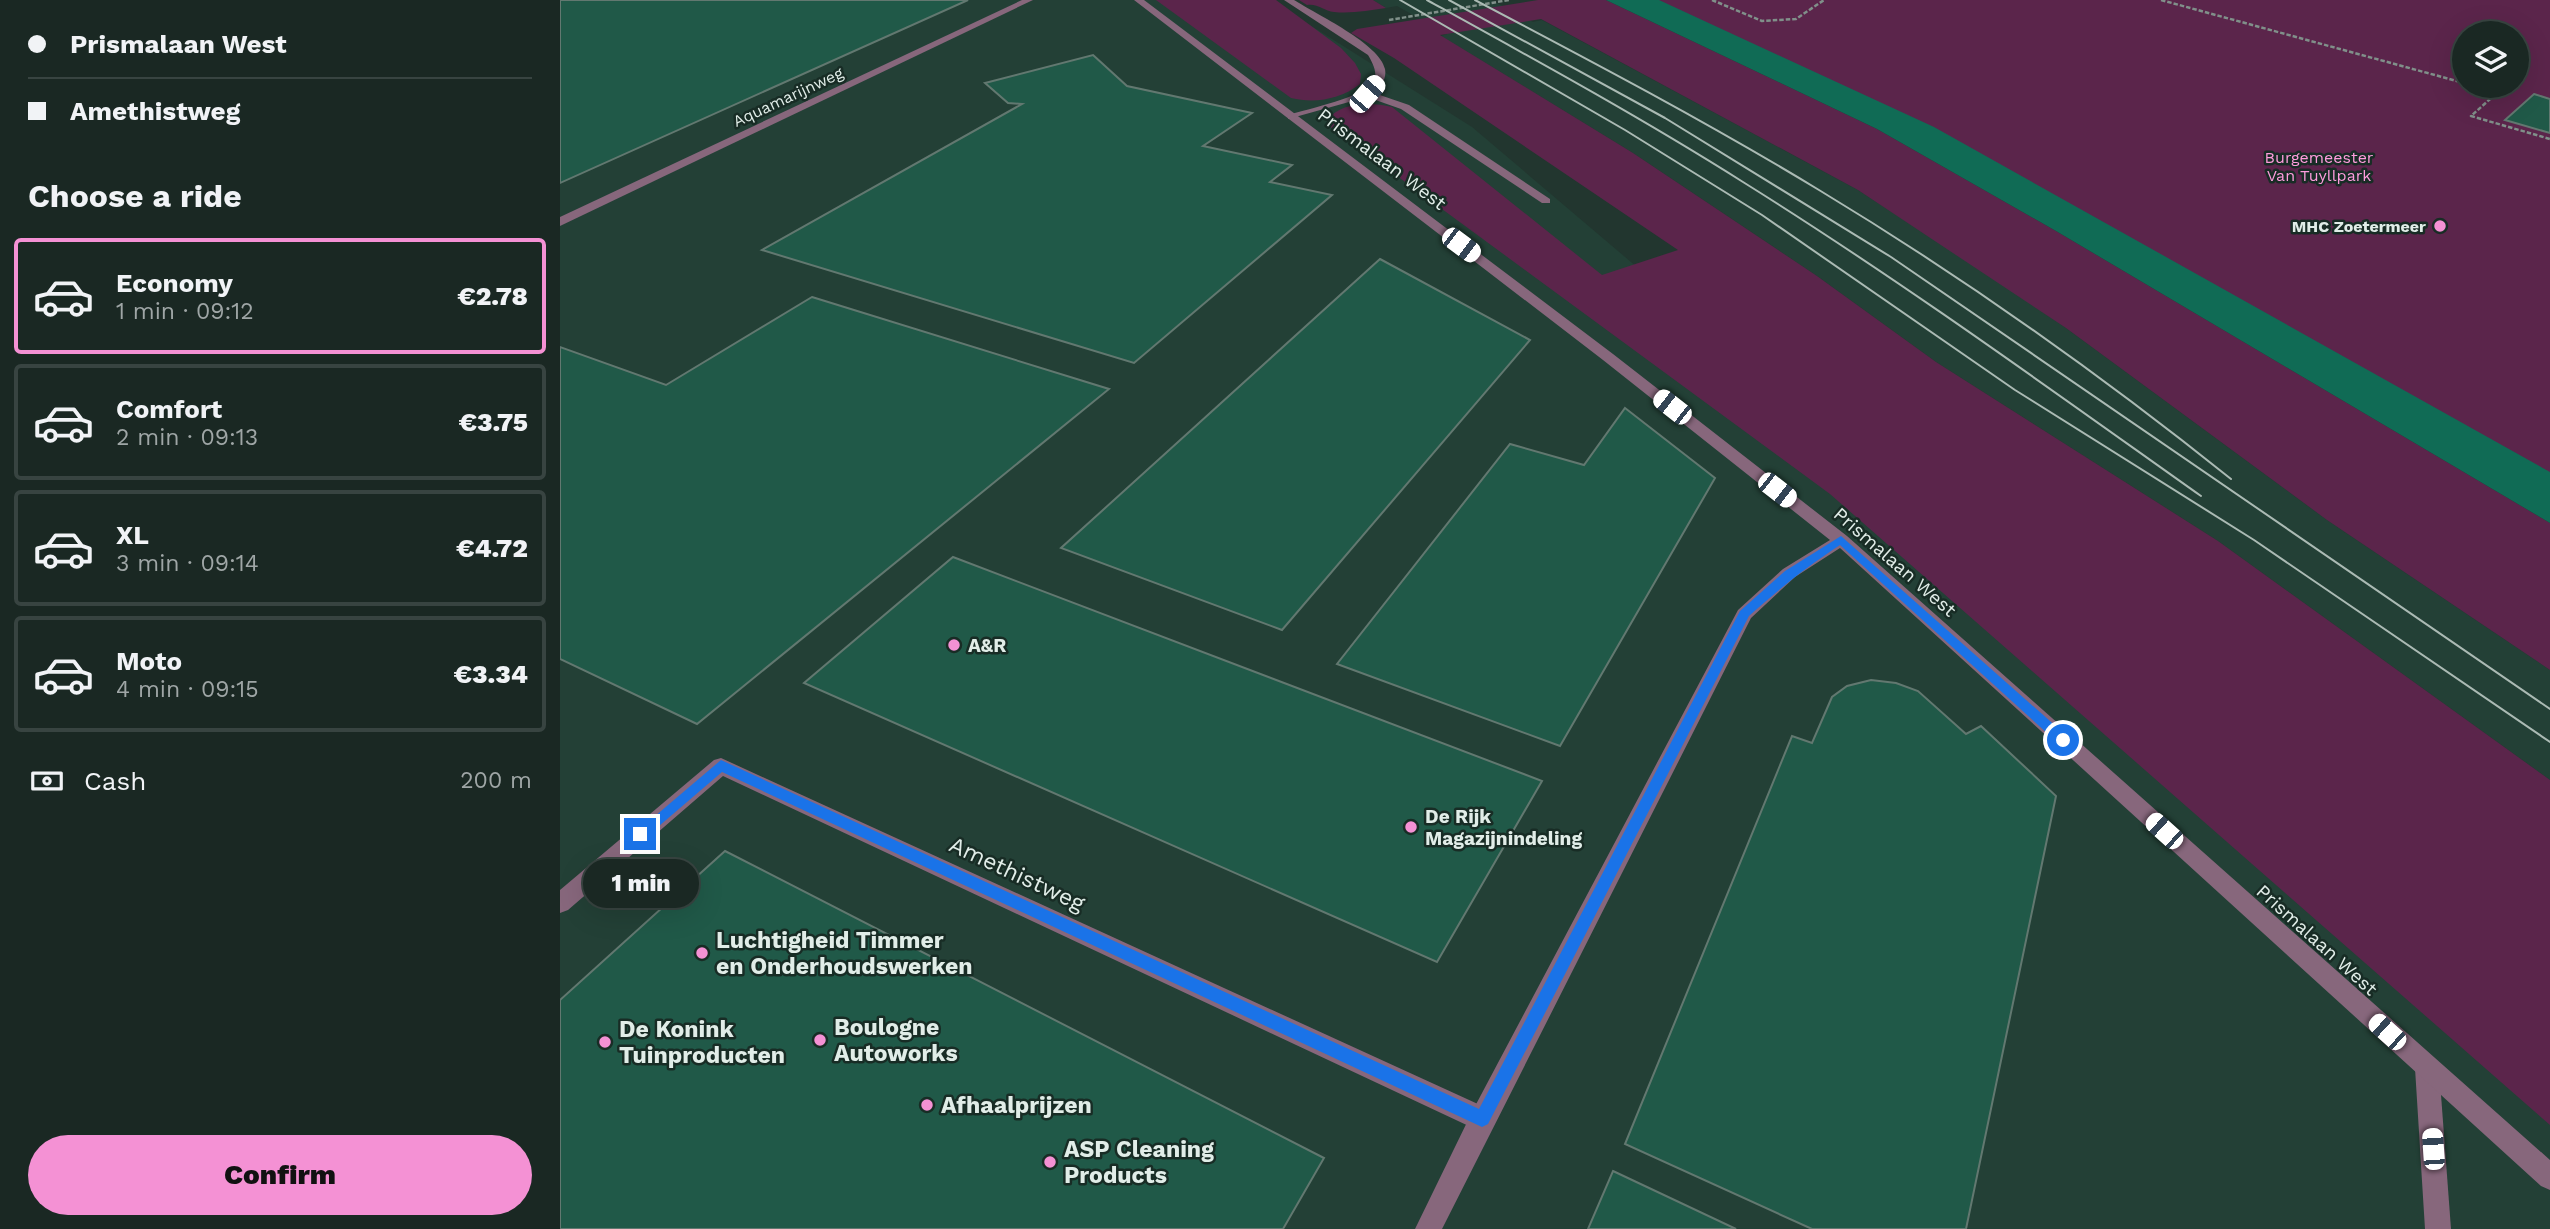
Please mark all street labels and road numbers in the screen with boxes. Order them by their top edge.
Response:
street label: Aquamarijnweg [730,63,847,131]
street label: Prismalaan West [1313,103,1451,215]
street label: Prismalaan West [1829,502,1961,622]
street label: Amethistweg [945,831,1090,917]
street label: Prismalaan West [2252,880,2382,1000]

